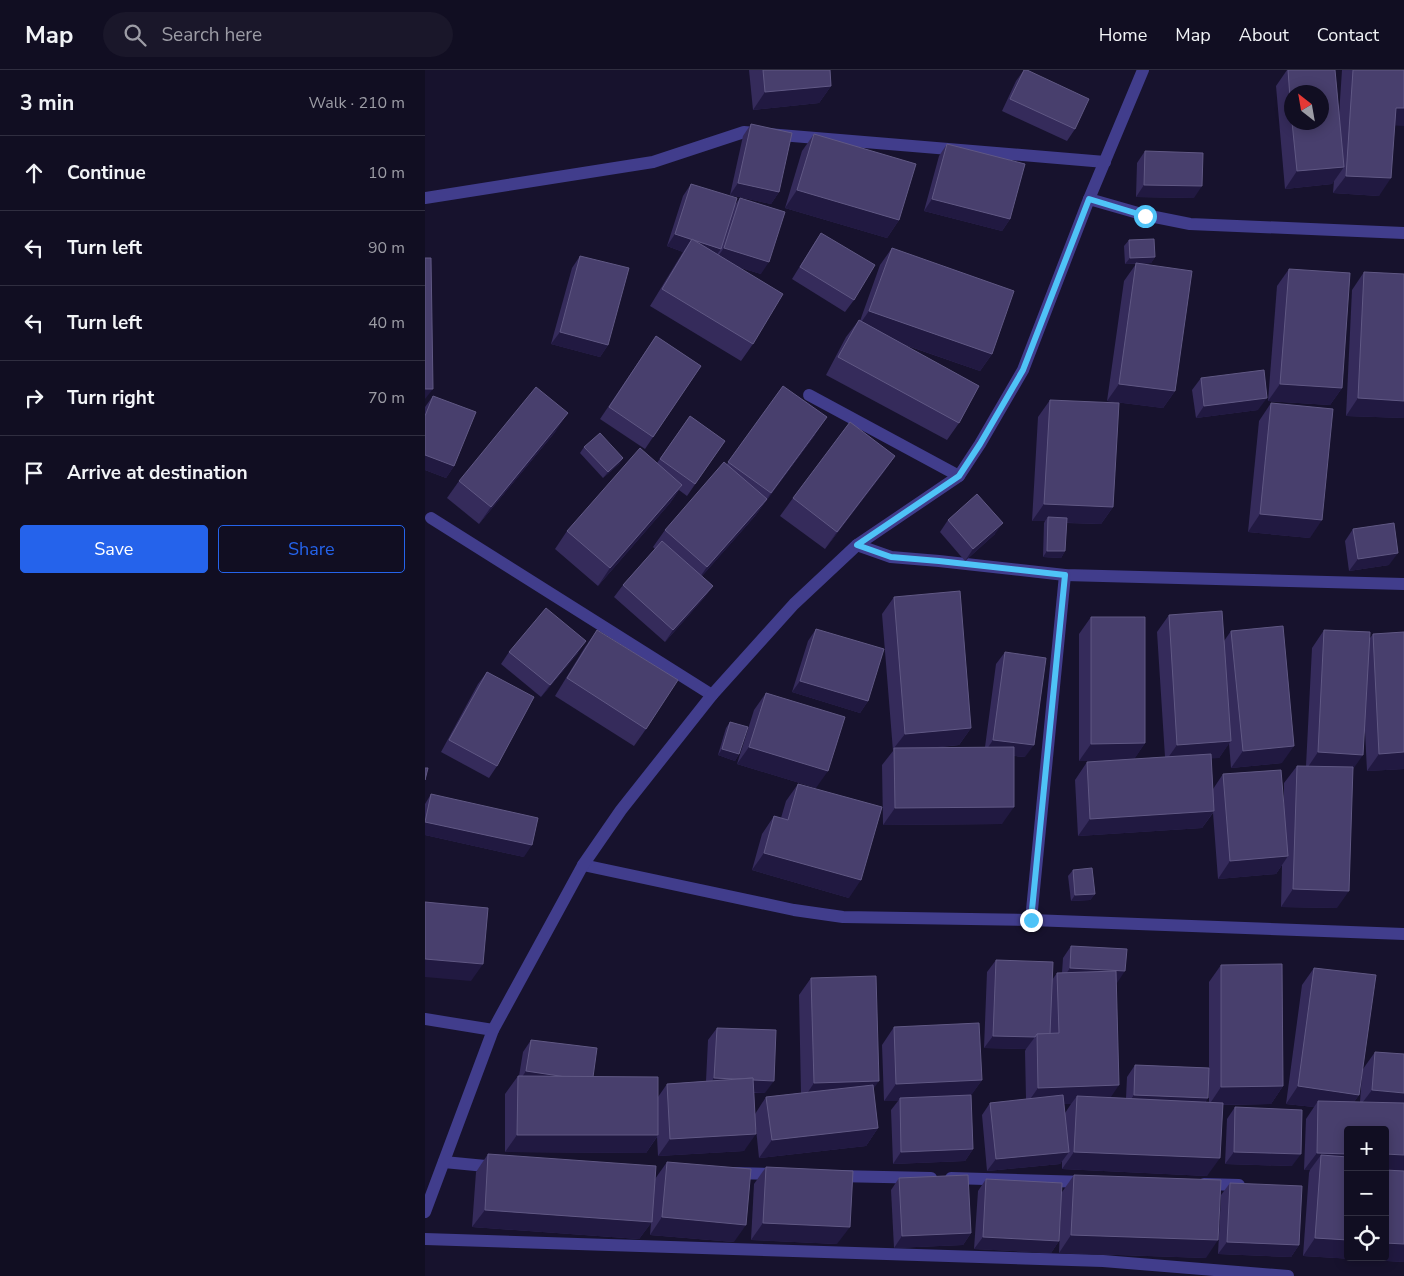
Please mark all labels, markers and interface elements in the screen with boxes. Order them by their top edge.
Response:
search box [103,12,453,57]
text: Map [25,19,73,51]
icon: search [121,21,149,49]
text: Search here [161,22,262,48]
text: Home [1099,23,1147,47]
text: Map [1175,23,1211,47]
text: About [1239,23,1289,47]
text: Contact [1317,23,1379,47]
north arrow [1284,85,1329,130]
text: 3 min [20,89,74,117]
text: Walk · 210 m [309,92,405,114]
icon: ahead [20,159,48,187]
text: Continue [67,160,146,186]
text: 10 m [368,162,405,184]
route start [1134,205,1157,228]
icon: left [20,234,48,262]
text: Turn left [67,235,142,261]
text: 90 m [368,237,405,259]
icon: left [20,309,48,337]
text: Turn left [67,310,142,336]
text: 40 m [368,312,405,334]
icon: right [20,384,48,412]
text: Turn right [67,385,154,411]
text: 70 m [368,387,405,409]
icon: arrive [20,459,48,487]
text: Arrive at destination [67,460,248,486]
button: Save [20,525,208,573]
button: Share [218,525,405,573]
route end [1020,909,1043,932]
map controls [1344,1126,1389,1261]
button: + [1344,1126,1389,1171]
button: − [1344,1171,1389,1216]
button: locate [1344,1216,1389,1261]

